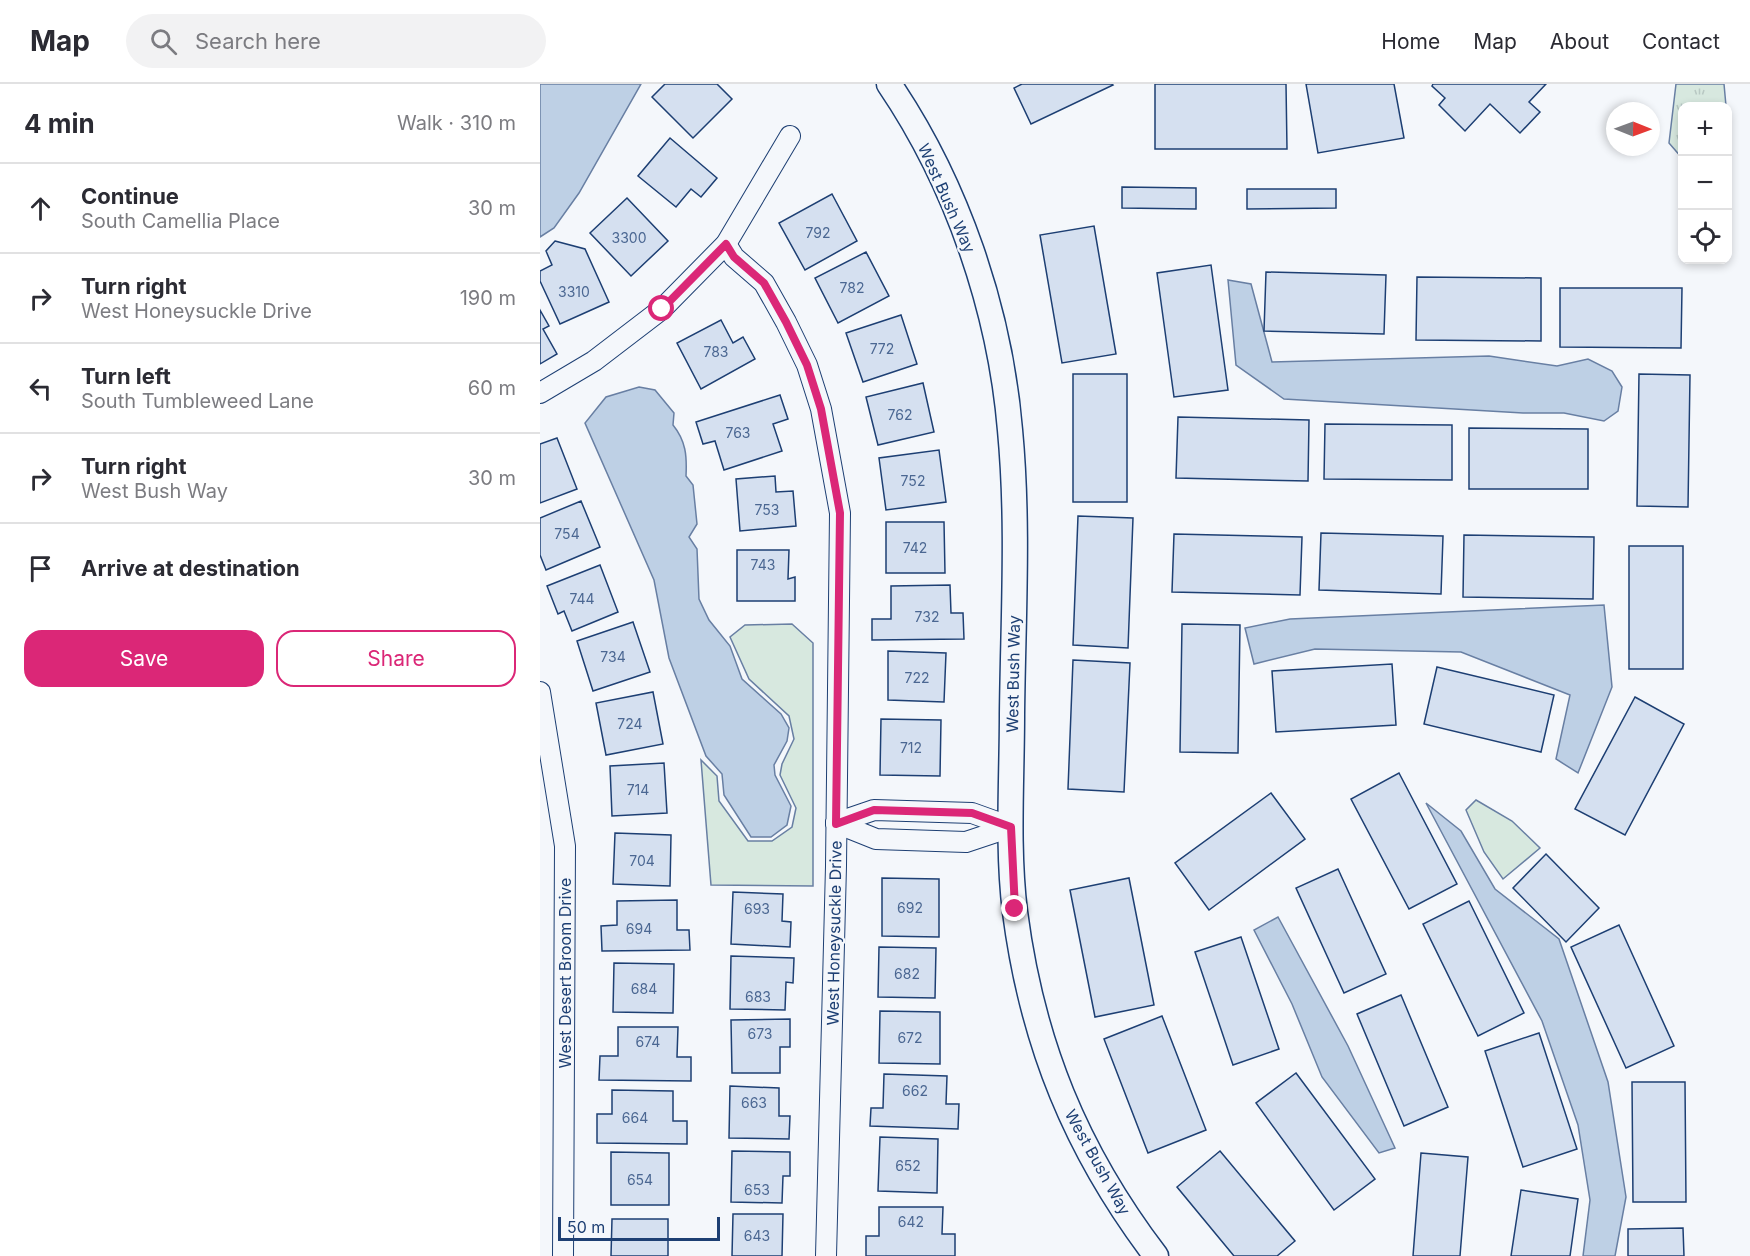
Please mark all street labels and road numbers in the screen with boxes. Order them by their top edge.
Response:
street label: West Bush Way [914,140,980,256]
street label: West Bush Way [1002,615,1024,733]
street label: West Honeysuckle Drive [822,841,846,1025]
street label: West Desert Broom Drive [555,878,575,1068]
street label: West Bush Way [1061,1106,1135,1218]

